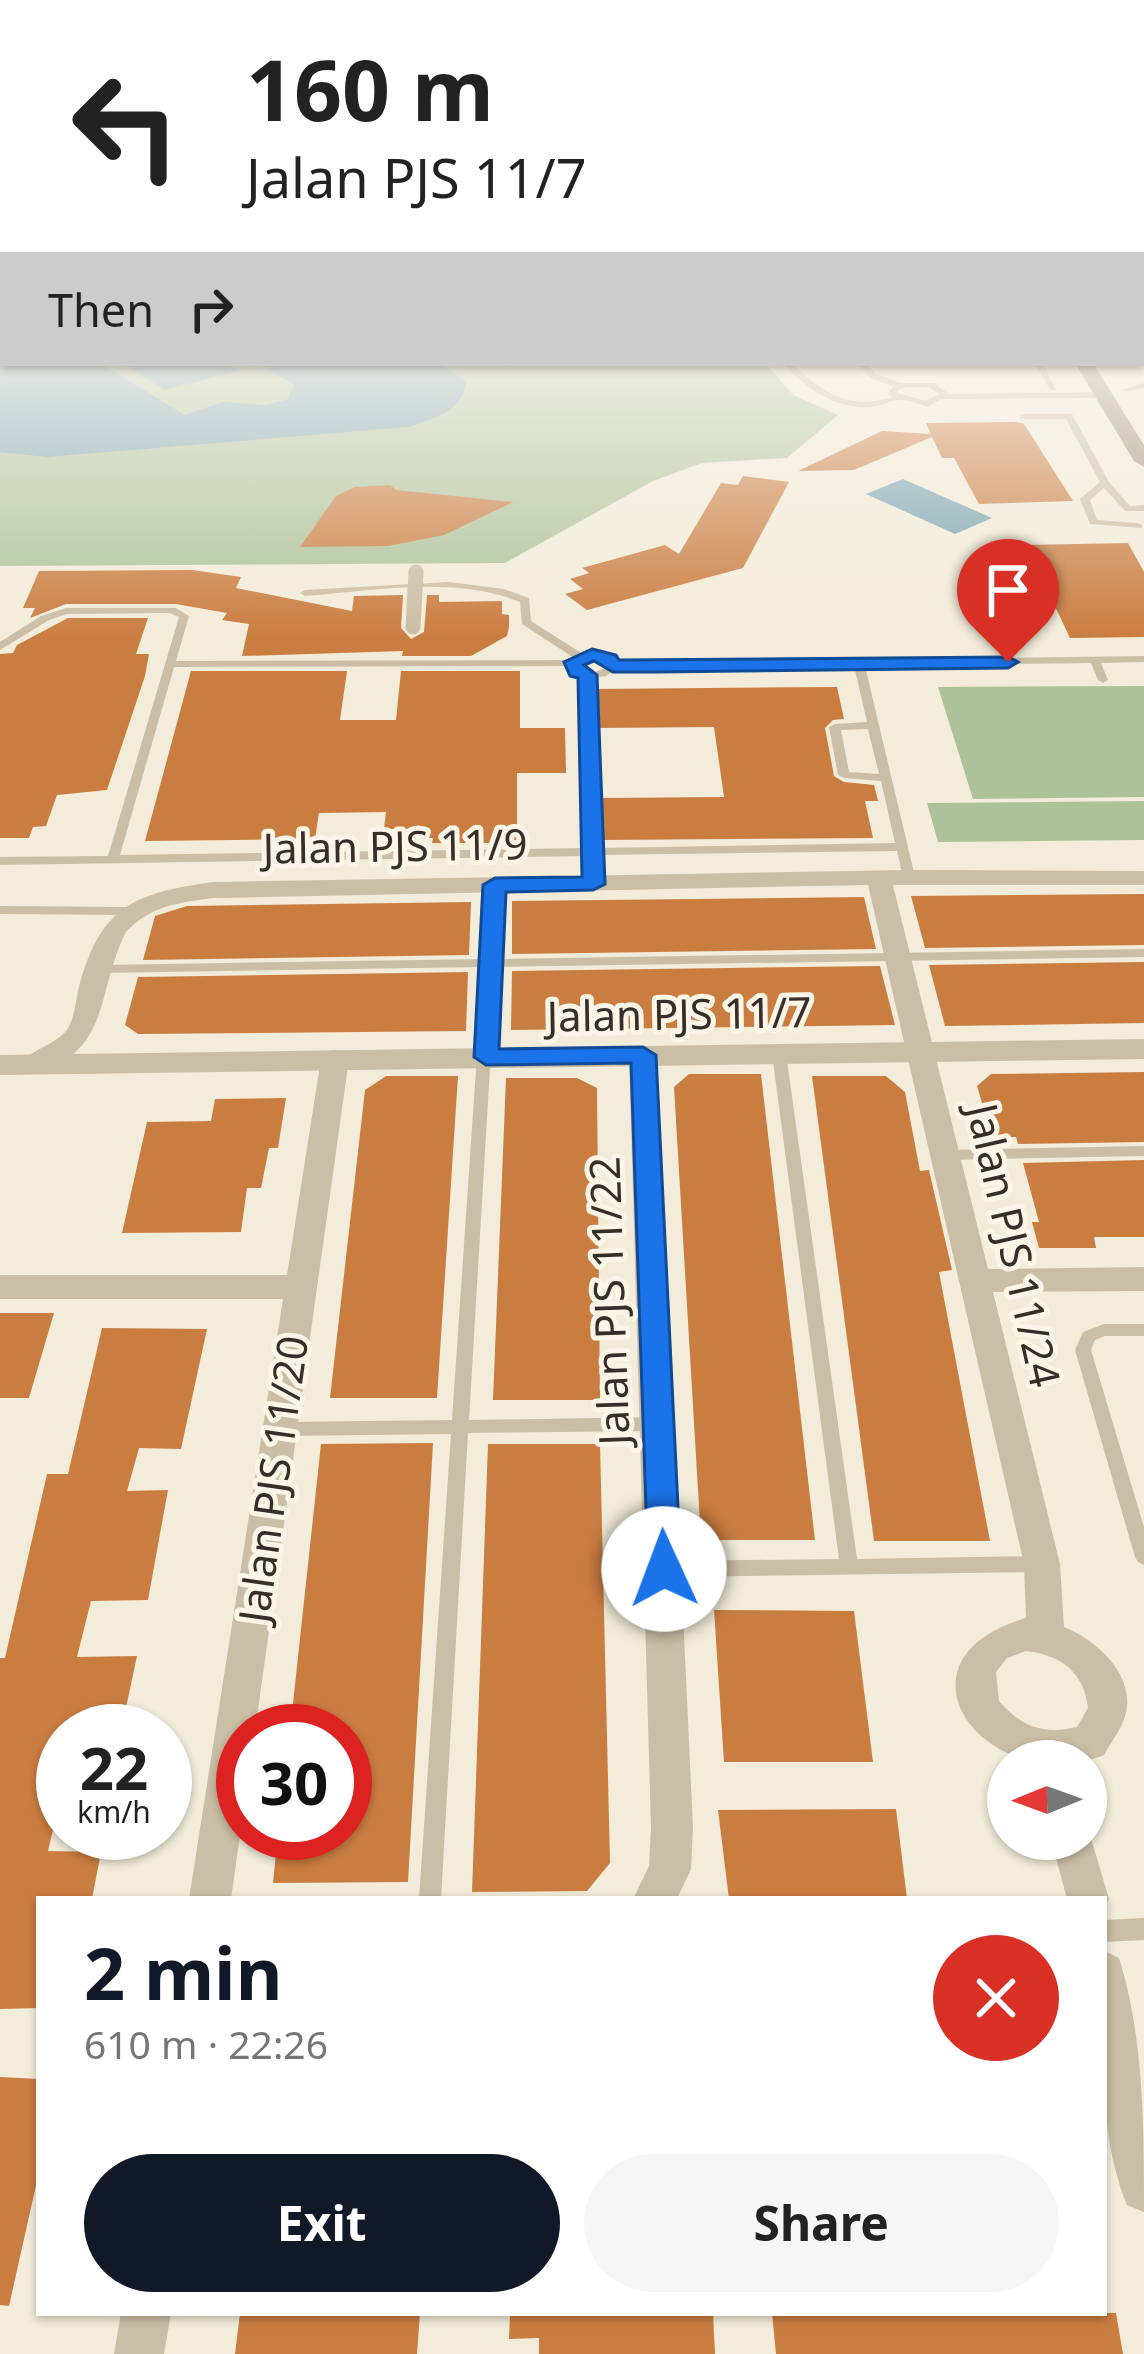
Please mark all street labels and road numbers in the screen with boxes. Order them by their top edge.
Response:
street label: Jalan PJS 11/9 [258,814,528,876]
street label: Jalan PJS 11/7 [542,982,812,1044]
street label: Jalan PJS 11/24 [954,1094,1075,1392]
street label: Jalan PJS 11/22 [574,1156,642,1450]
street label: Jalan PJS 11/20 [223,1332,320,1630]

